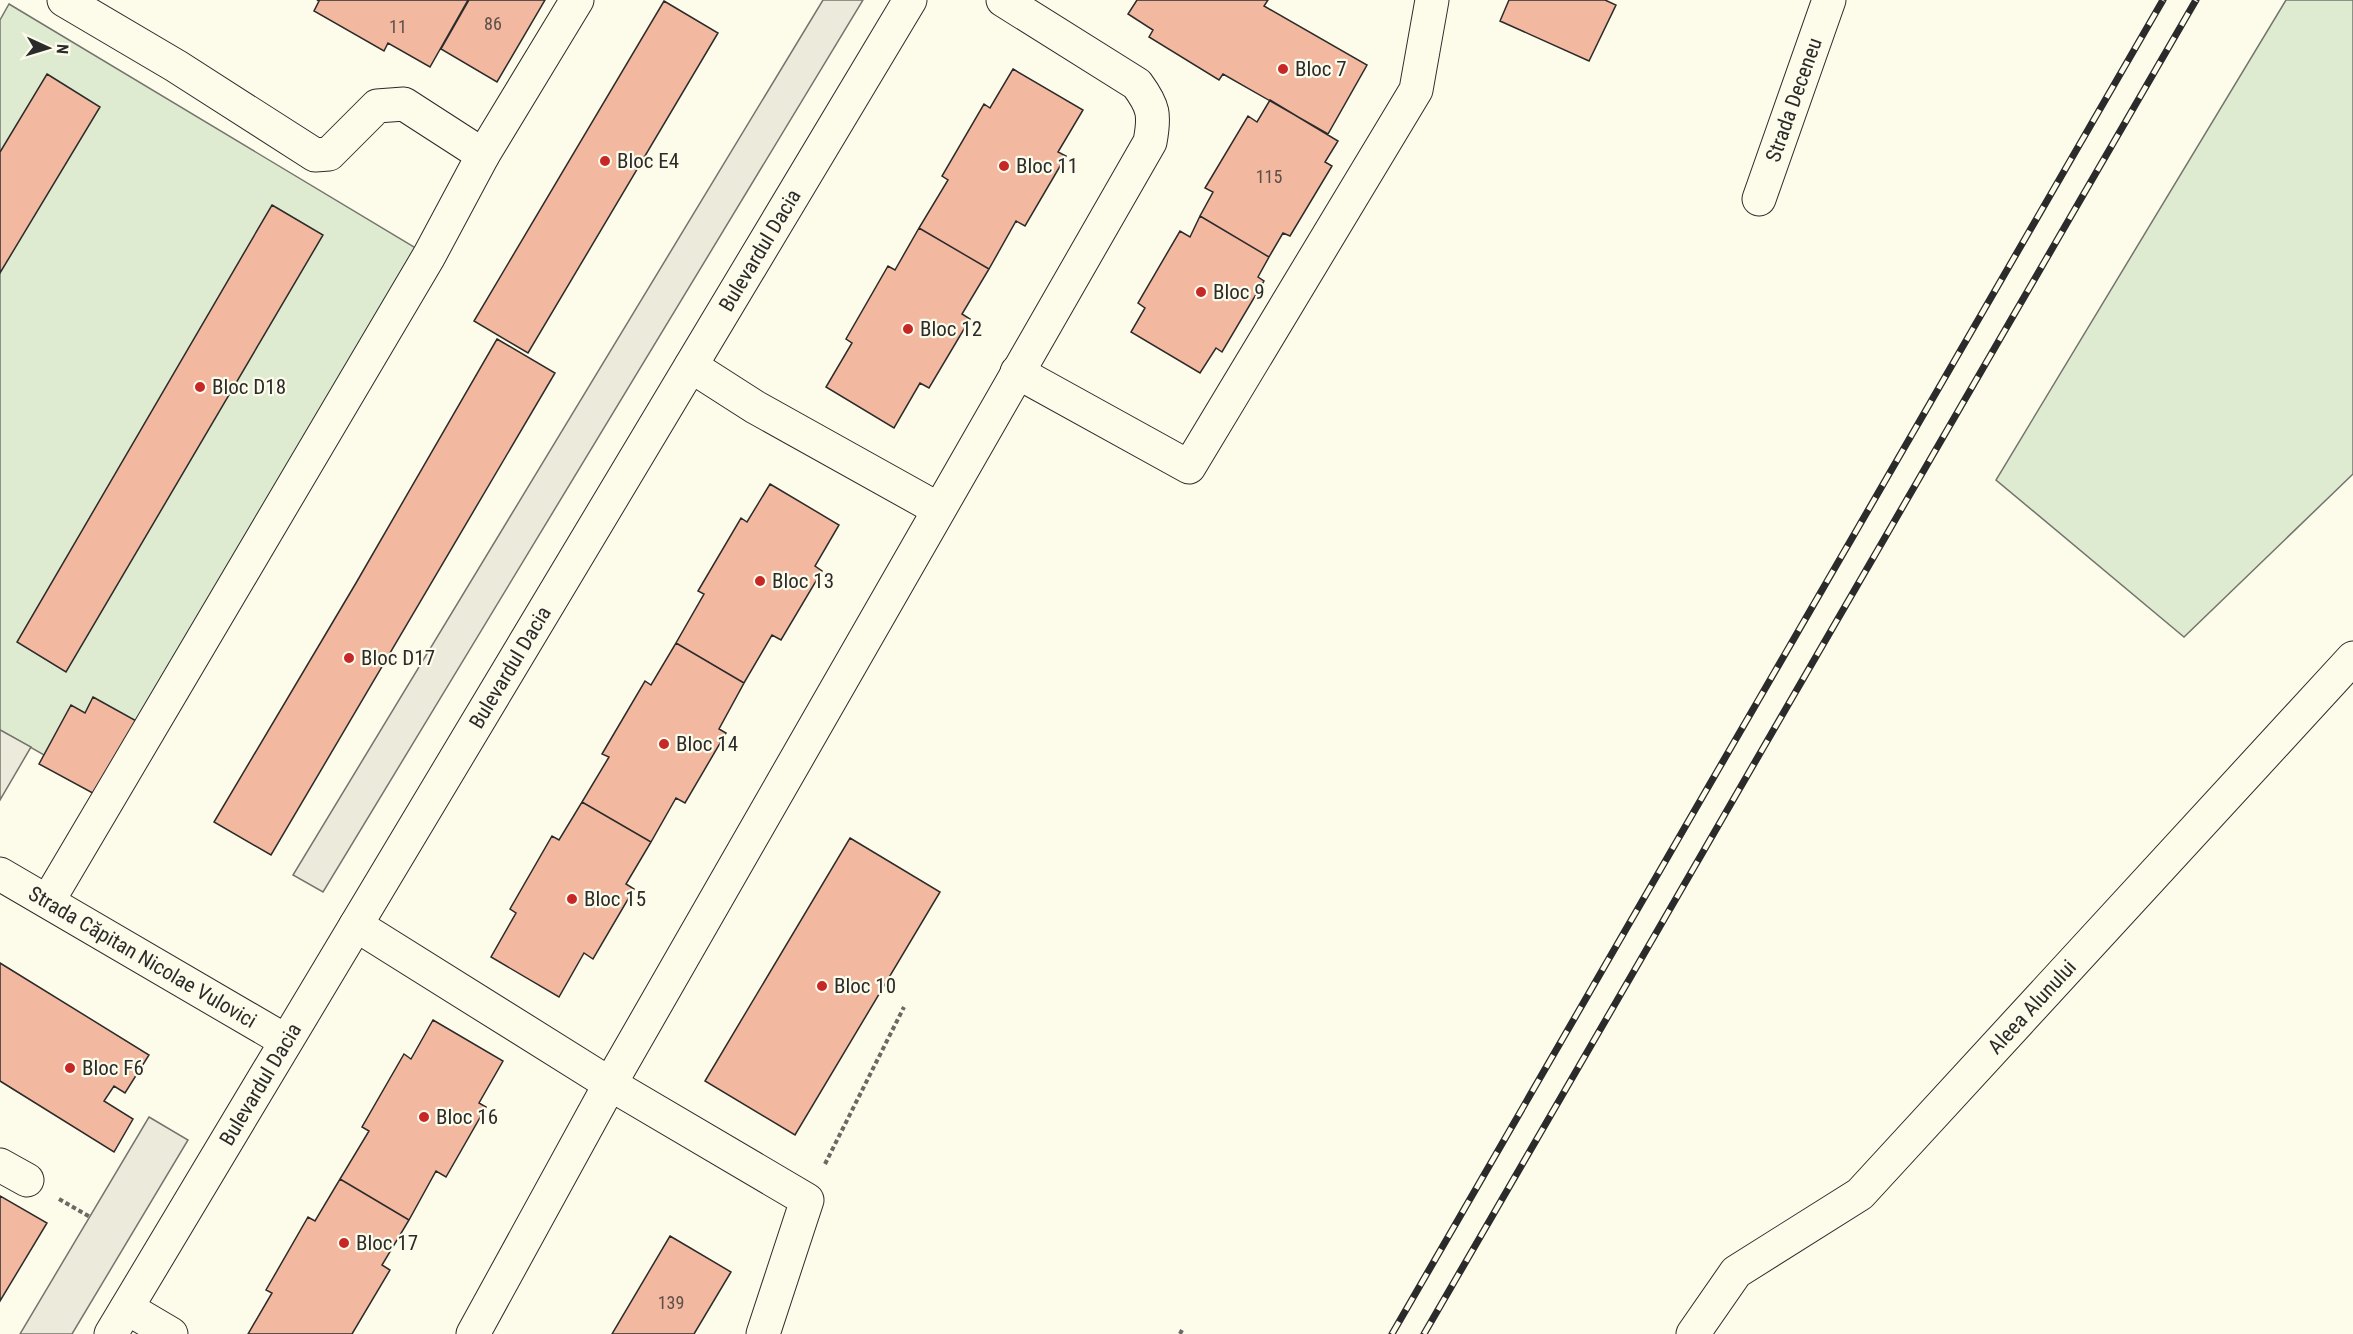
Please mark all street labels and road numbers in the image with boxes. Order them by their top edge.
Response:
street label: Strada Deceneu [1761,35,1827,165]
street label: Bulevardul Dacia [714,185,806,316]
street label: Bulevardul Dacia [464,602,556,733]
street label: Strada Căpitan Nicolae Vulovici [24,881,261,1033]
street label: Aleea Alunului [1983,955,2081,1059]
street label: Bulevardul Dacia [215,1019,306,1150]

